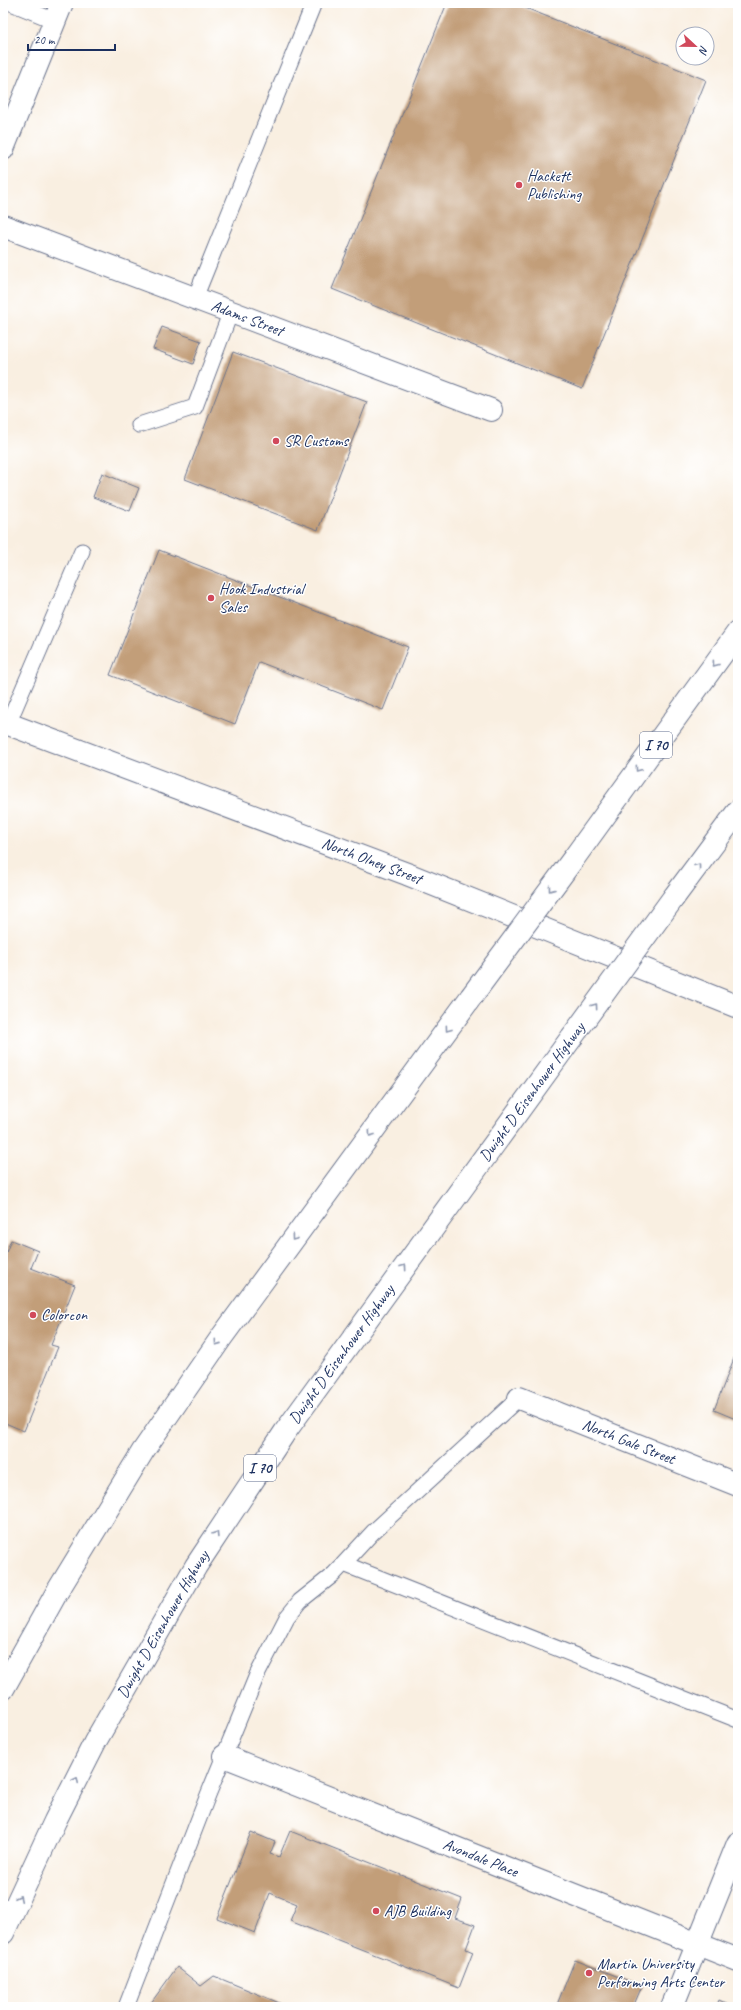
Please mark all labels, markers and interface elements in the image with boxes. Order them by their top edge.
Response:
scale bar [28,26,115,52]
north arrow [675,26,715,66]
text: 20 m [34,32,56,48]
text: N [696,44,712,58]
place label: Hackett Publishing [527,166,582,204]
marker: Hackett Publishing [514,180,524,190]
street label: Adams Street [208,295,289,342]
place label: SR Customs [284,431,350,451]
marker: SR Customs [271,436,281,446]
place label: Hook Industrial Sales [219,579,307,617]
marker: Hook Industrial Sales [206,593,216,603]
one-way arrow [713,659,720,666]
road number: I 70 [640,732,672,758]
one-way arrow [636,765,643,772]
street label: North Olney Street [319,833,427,890]
one-way arrow [693,863,700,870]
one-way arrow [549,885,556,892]
one-way arrow [590,1003,597,1010]
street label: Dwight D Eisenhower Highway [475,1017,590,1165]
one-way arrow [445,1024,452,1031]
one-way arrow [369,1129,376,1136]
one-way arrow [292,1234,299,1241]
one-way arrow [399,1265,406,1272]
street label: Dwight D Eisenhower Highway [284,1279,400,1428]
place label: Colorcon [41,1305,88,1325]
marker: Colorcon [28,1310,38,1320]
one-way arrow [215,1339,222,1346]
street label: North Gale Street [579,1414,679,1470]
road number: I 70 [244,1455,276,1481]
one-way arrow [212,1531,219,1538]
street label: Dwight D Eisenhower Highway [112,1545,214,1702]
one-way arrow [71,1777,79,1785]
street label: Avondale Place [440,1834,523,1882]
one-way arrow [14,1894,22,1902]
place label: AJB Building [384,1901,452,1921]
marker: AJB Building [371,1906,381,1916]
place label: Martin University Performing Arts Center [597,1954,726,1992]
marker: Martin University Performing Arts Center [584,1968,594,1978]

